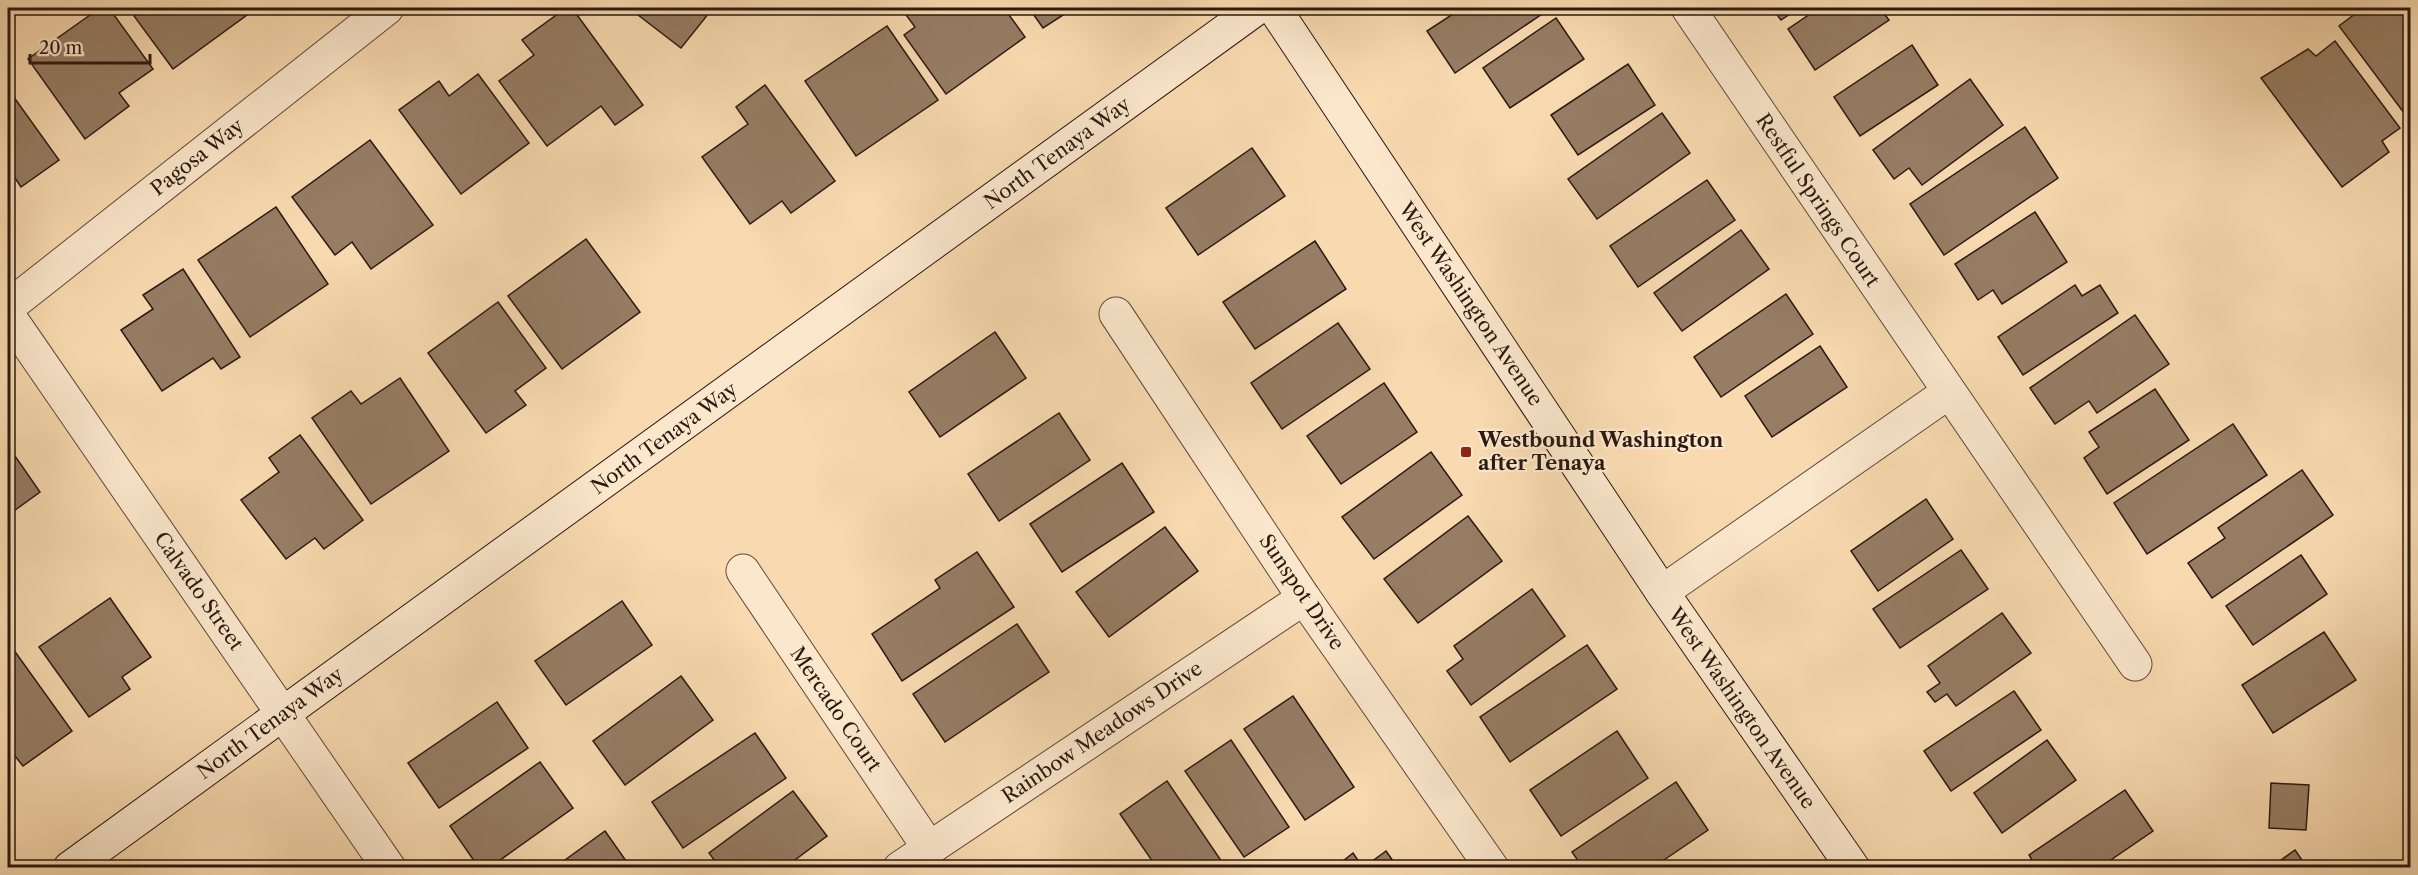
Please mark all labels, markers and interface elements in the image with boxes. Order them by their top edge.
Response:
scale bar [30,27,150,65]
text: 20 m [39,37,83,59]
street label: North Tenaya Way [979,91,1135,214]
street label: Restful Springs Court [1751,109,1885,291]
street label: Pagosa Way [146,113,249,201]
street label: West Washington Avenue [1393,197,1548,410]
street label: North Tenaya Way [586,376,742,499]
place label: Westbound Washington after Tenaya [1477,428,1723,475]
marker: Westbound Washington after Tenaya [1459,445,1473,459]
street label: Calvado Street [149,527,249,655]
street label: Sunspot Drive [1254,530,1350,654]
street label: West Washington Avenue [1663,602,1821,813]
street label: Mercado Court [785,642,887,776]
street label: Rainbow Meadows Drive [997,656,1207,808]
street label: North Tenaya Way [192,661,348,784]

